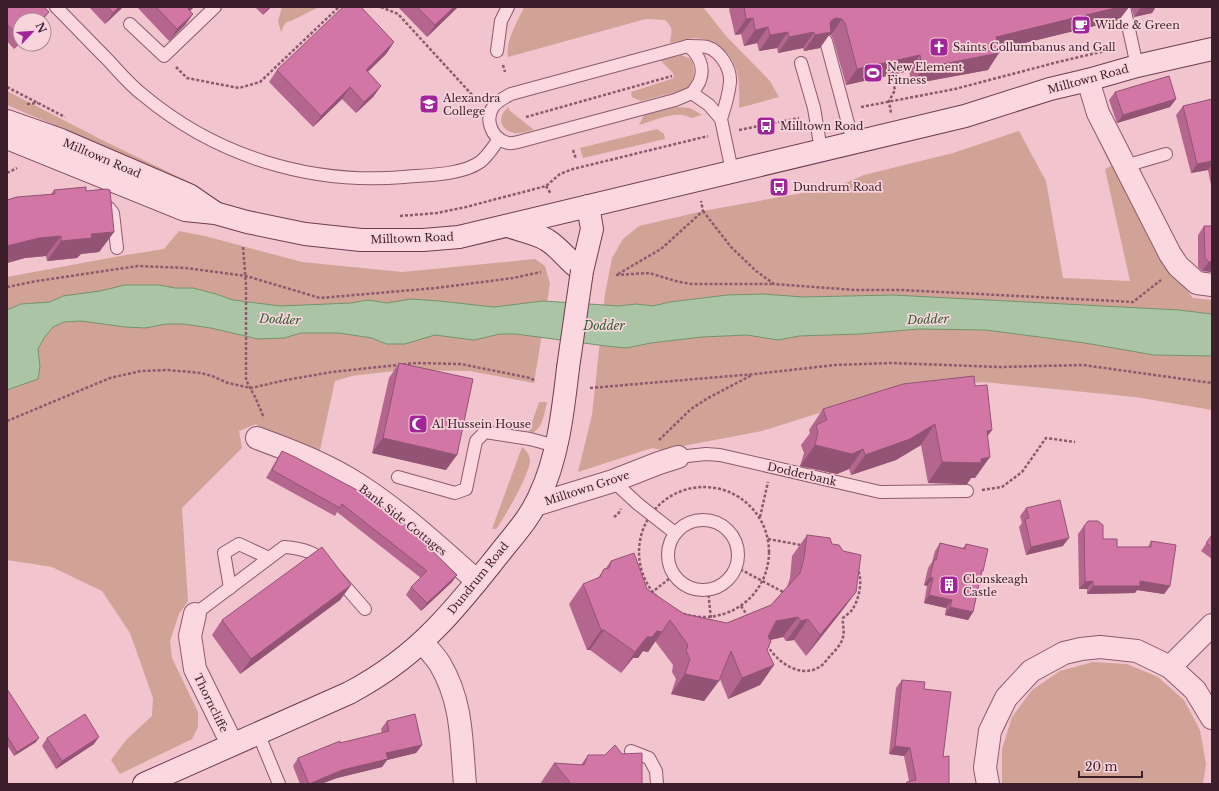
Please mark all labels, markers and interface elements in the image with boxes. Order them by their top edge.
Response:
north arrow [12,12,52,52]
cafe icon: Wilde & Green [1070,14,1092,36]
place label: Wilde & Green [1094,18,1180,32]
text: N [33,20,50,36]
church icon: Saints Collumbanus and Gall [928,36,950,58]
place label: Saints Collumbanus and Gall [953,40,1116,54]
place label: New Element Fitness [887,60,964,87]
street label: Milltown Road [1046,61,1131,97]
sports icon: New Element Fitness [862,62,884,84]
place label: Alexandra College [442,91,501,118]
school or university icon: Alexandra College [418,93,440,115]
bus stop icon: Milltown Road [755,115,777,137]
place label: Milltown Road [780,119,864,133]
street label: Milltown Road [61,135,144,181]
bus stop icon: Dundrum Road [768,176,790,198]
place label: Dundrum Road [793,180,883,194]
street label: Milltown Road [370,230,454,246]
water label: Dodder [258,310,302,328]
water label: Dodder [906,311,950,327]
water label: Dodder [582,318,625,333]
mosque icon: Al Hussein House [407,413,429,435]
place label: Al Hussein House [431,417,531,431]
street label: Dodderbank [766,459,838,489]
street label: Milltown Grove [543,468,631,508]
street label: Bank Side Cottages [356,481,450,559]
street label: Dundrum Road [445,539,512,617]
place label: Clonskeagh Castle [963,572,1029,599]
building icon: Clonskeagh Castle [938,574,960,596]
street label: Thorncliffe [191,671,231,735]
scale bar [1079,753,1142,779]
text: 20 m [1085,759,1117,774]

